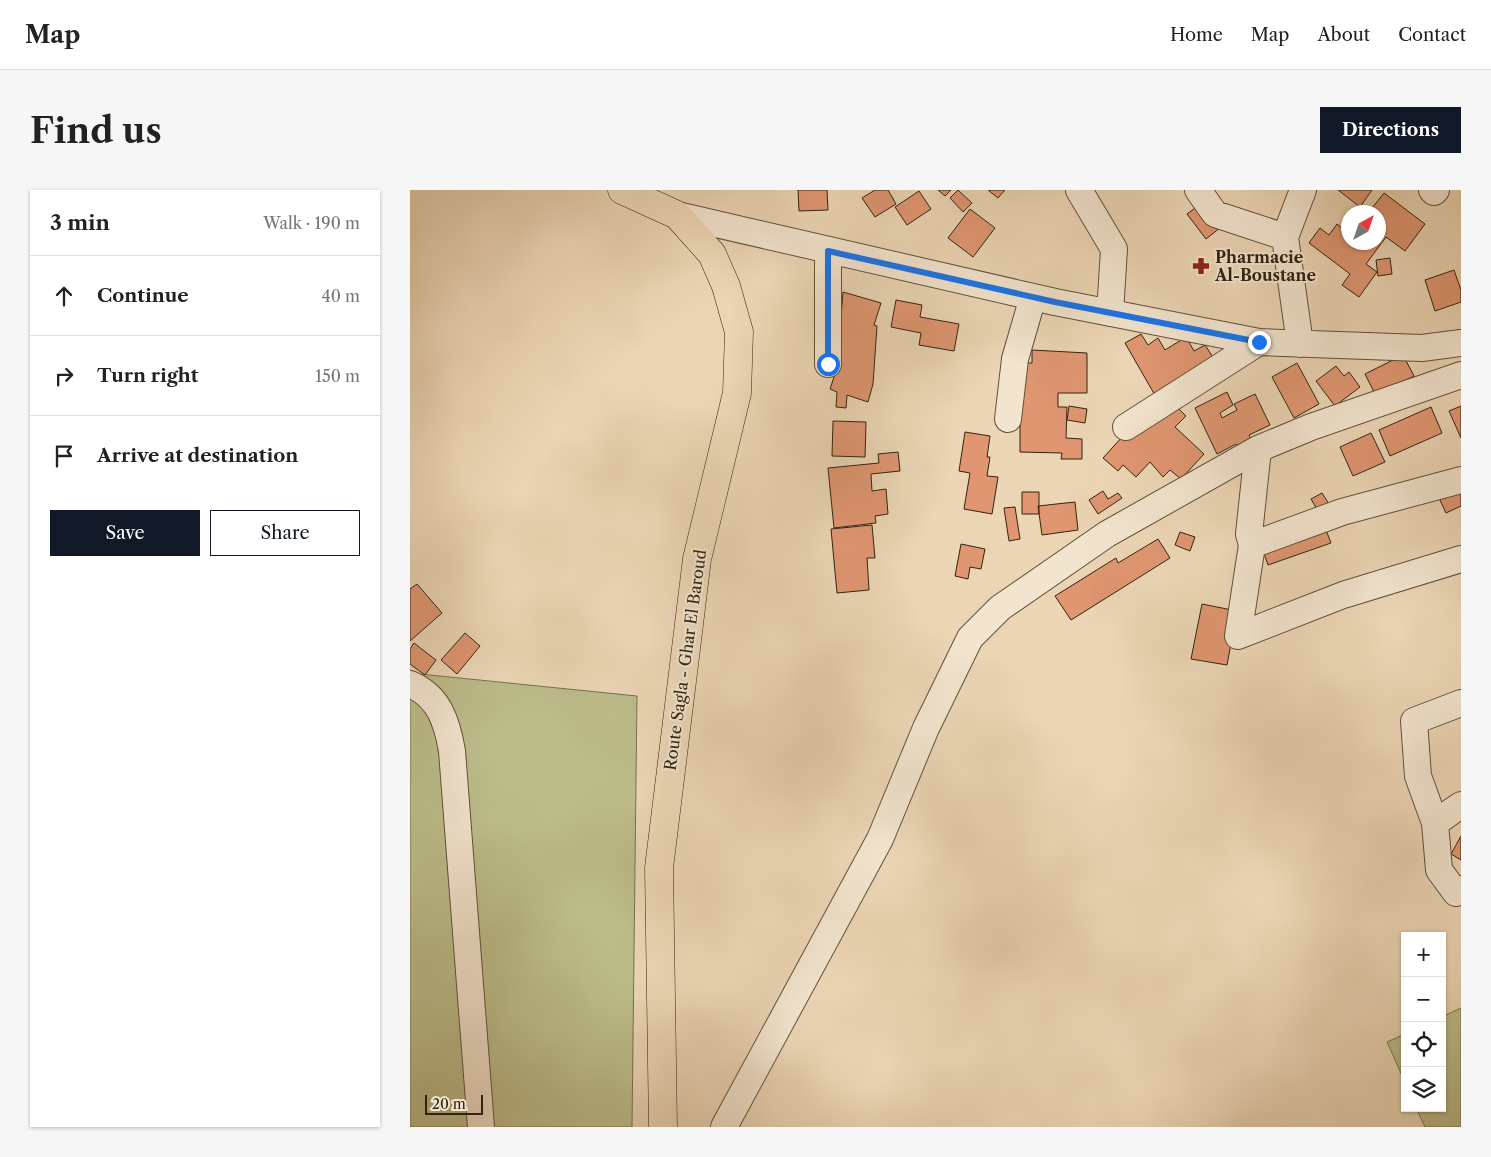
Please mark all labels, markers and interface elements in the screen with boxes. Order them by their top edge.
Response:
text: Map [25,20,80,49]
text: Home [1170,24,1223,46]
text: Map [1251,24,1289,46]
text: About [1317,24,1370,46]
text: Contact [1398,24,1466,46]
button: Directions [1320,107,1461,153]
text: Find us [30,109,162,152]
north arrow [1341,205,1386,250]
text: 3 min [50,210,110,235]
text: Walk · 190 m [263,213,360,233]
place label: Pharmacie Al-Boustane [1214,247,1317,285]
pharmacy icon: Pharmacie Al-Boustane [1191,256,1211,276]
icon: ahead [50,282,78,310]
text: Continue [97,284,189,307]
text: 40 m [321,286,360,306]
route end [1248,331,1271,354]
route start [817,353,840,376]
icon: right [50,362,78,390]
text: Turn right [97,364,198,387]
text: 150 m [315,366,360,386]
icon: arrive [50,442,78,470]
text: Arrive at destination [97,444,298,467]
button: Save [50,510,200,556]
button: Share [210,510,360,556]
street label: Route Sagla - Ghar El Baroud [660,548,710,772]
map controls [1401,932,1446,1112]
button: + [1401,932,1446,977]
button: − [1401,977,1446,1022]
button: locate [1401,1022,1446,1067]
button: layers [1401,1067,1446,1112]
scale bar [425,1092,482,1115]
text: 20 m [432,1095,466,1113]

